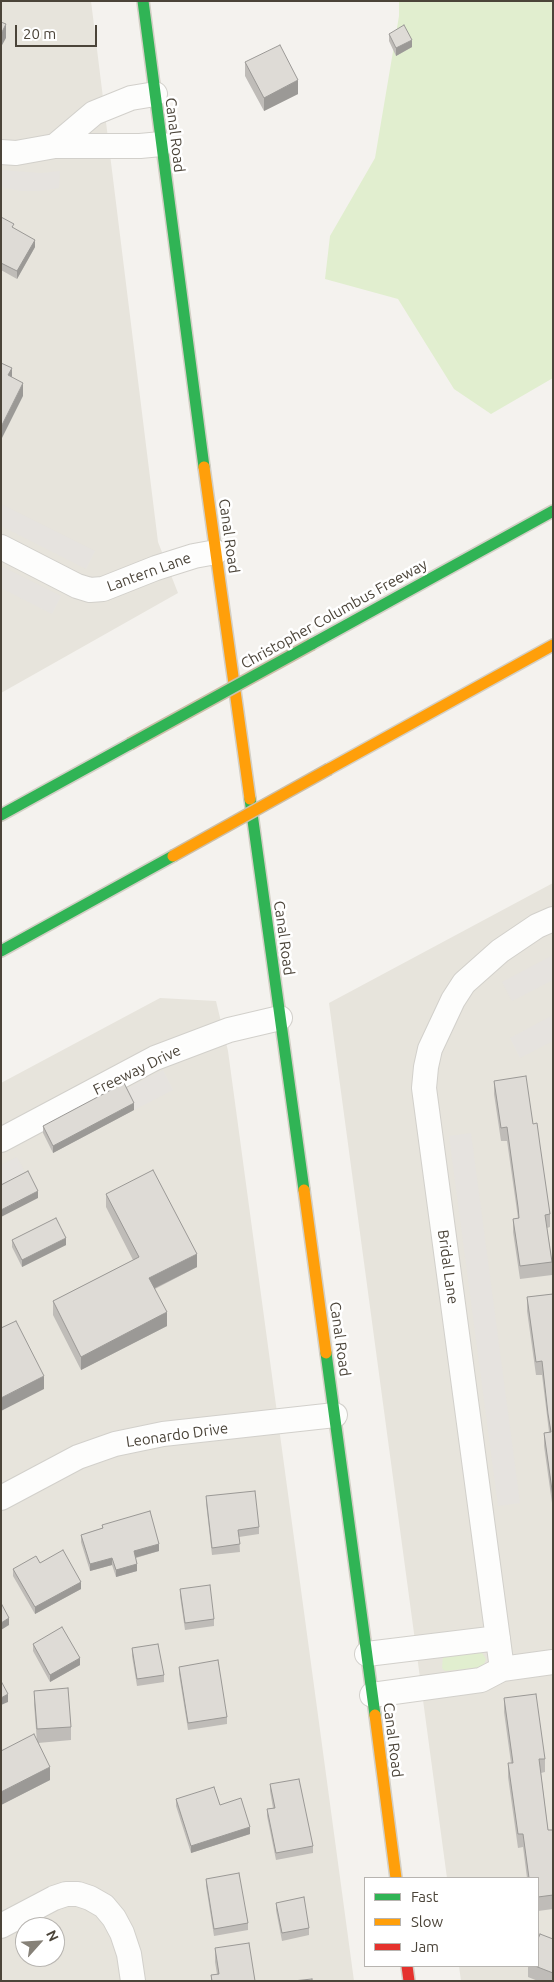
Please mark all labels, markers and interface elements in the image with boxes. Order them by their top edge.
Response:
scale bar [18,15,100,47]
text: 20 m [23,25,56,42]
street label: Canal Road [161,97,189,173]
street label: Canal Road [215,498,243,574]
street label: Lantern Lane [105,549,193,595]
street label: Christopher Columbus Freeway [238,555,430,673]
street label: Canal Road [270,900,298,976]
street label: Freeway Drive [90,1041,184,1099]
street label: Bridal Lane [434,1229,462,1305]
street label: Canal Road [326,1301,354,1377]
street label: Leonardo Drive [125,1419,229,1451]
street label: Canal Road [379,1702,407,1778]
legend [364,1877,539,1967]
text: Fast [411,1888,438,1905]
text: Slow [411,1913,443,1930]
north arrow [15,1917,65,1967]
text: N [43,1928,62,1944]
text: Jam [411,1938,439,1955]

